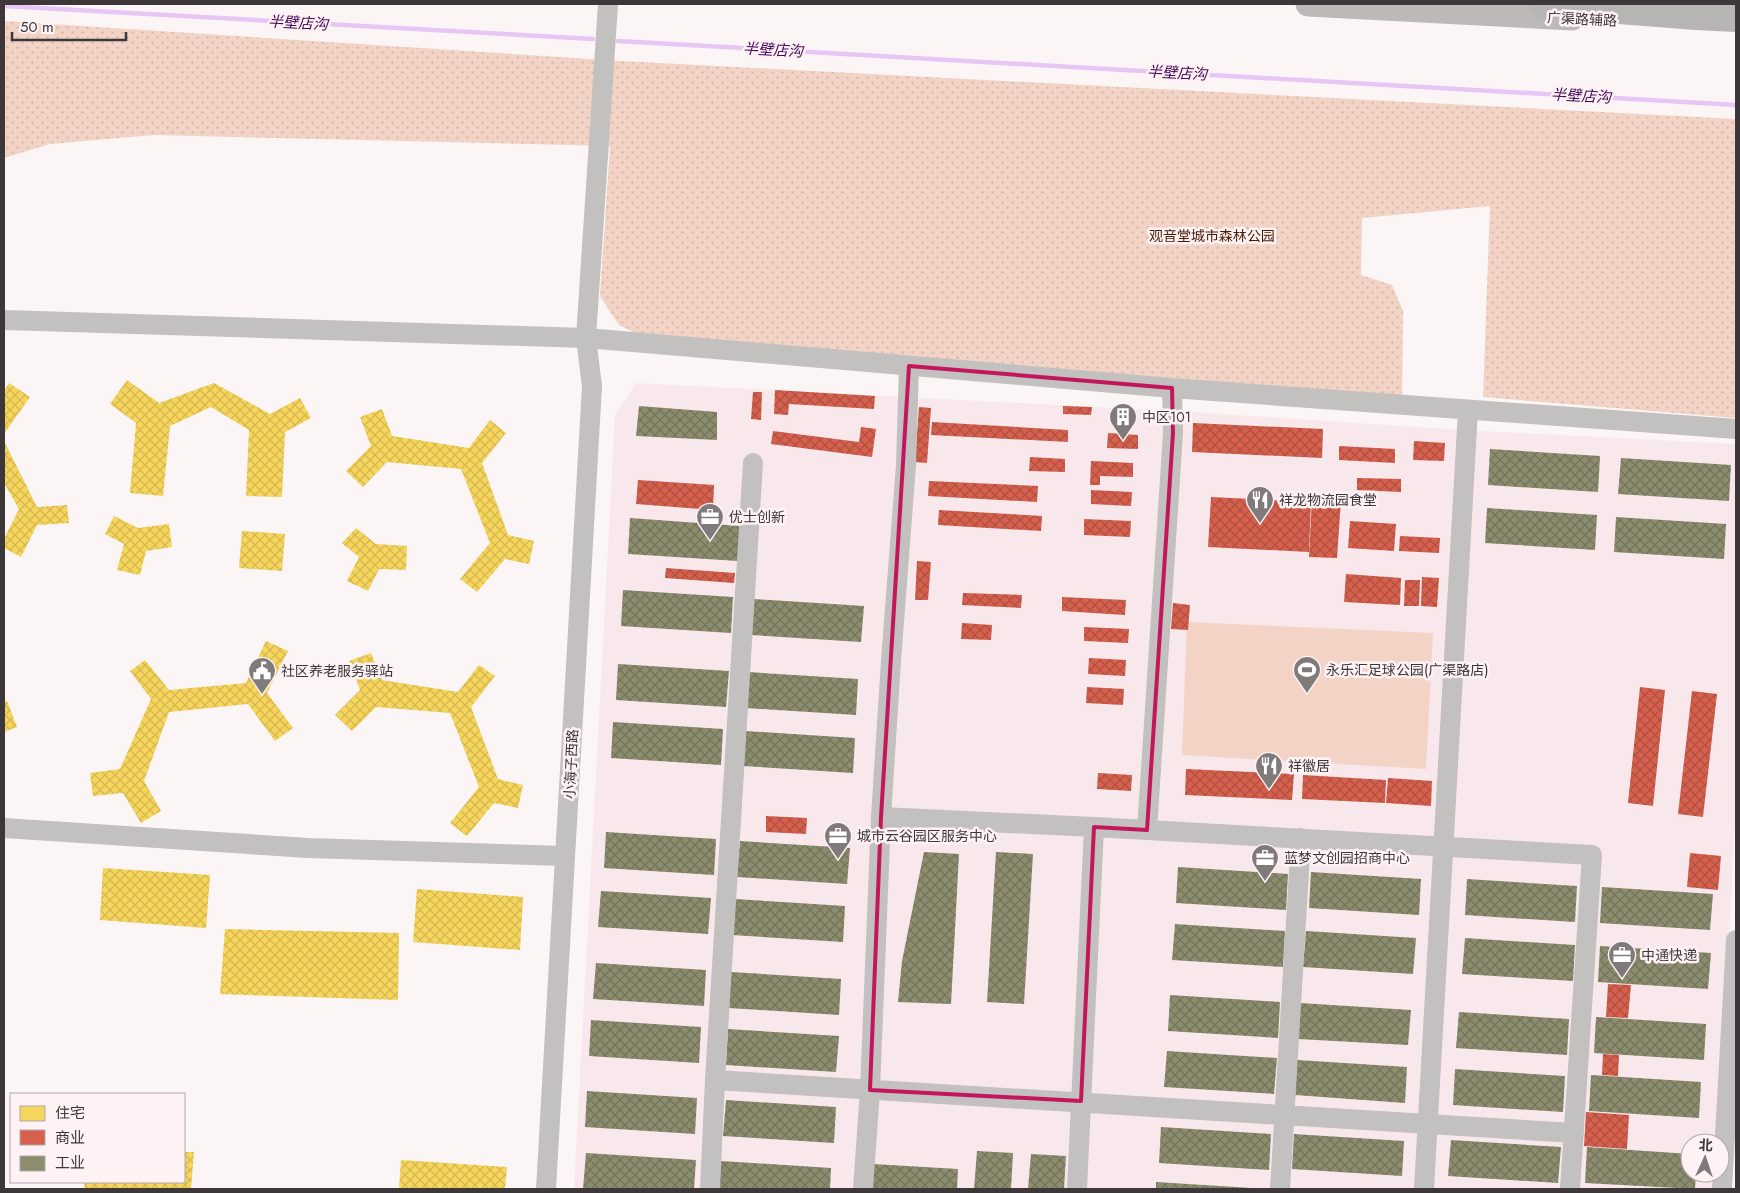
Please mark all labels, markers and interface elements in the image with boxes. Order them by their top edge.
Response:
street label: 广渠路辅路 [1547,7,1617,31]
scale bar [12,10,126,42]
water label: 半壁店沟 [267,10,331,36]
text: 50 m [20,16,54,38]
water label: 半壁店沟 [742,37,806,63]
water label: 半壁店沟 [1146,60,1210,86]
water label: 半壁店沟 [1550,83,1614,109]
park label: 观音堂城市森林公园 [1149,226,1275,246]
building icon: 中区101 [1108,402,1138,441]
place label: 中区101 [1142,407,1191,427]
restaurant icon: 祥龙物流园食堂 [1245,485,1275,524]
place label: 祥龙物流园食堂 [1279,490,1377,510]
office icon: 优士创新 [695,502,725,541]
place label: 优士创新 [729,507,785,527]
sports icon: 永乐汇足球公园(广渠路店) [1292,655,1322,694]
public building icon: 社区养老服务驿站 [247,656,277,695]
place label: 永乐汇足球公园(广渠路店) [1326,660,1489,680]
place label: 社区养老服务驿站 [281,661,393,681]
street label: 小海子西路 [559,729,583,799]
restaurant icon: 祥徽居 [1254,751,1284,790]
place label: 祥徽居 [1288,756,1330,776]
office icon: 城市云谷园区服务中心 [823,821,853,860]
place label: 城市云谷园区服务中心 [857,826,997,846]
office icon: 蓝梦文创园招商中心 [1250,843,1280,882]
place label: 蓝梦文创园招商中心 [1284,848,1410,868]
office icon: 中通快递 [1607,940,1637,979]
place label: 中通快递 [1641,945,1697,965]
legend [10,1093,185,1183]
text: 住宅 [55,1102,85,1124]
text: 商业 [55,1127,85,1149]
north arrow [1680,1133,1730,1183]
text: 北 [1698,1135,1713,1155]
text: 工业 [55,1152,85,1174]

